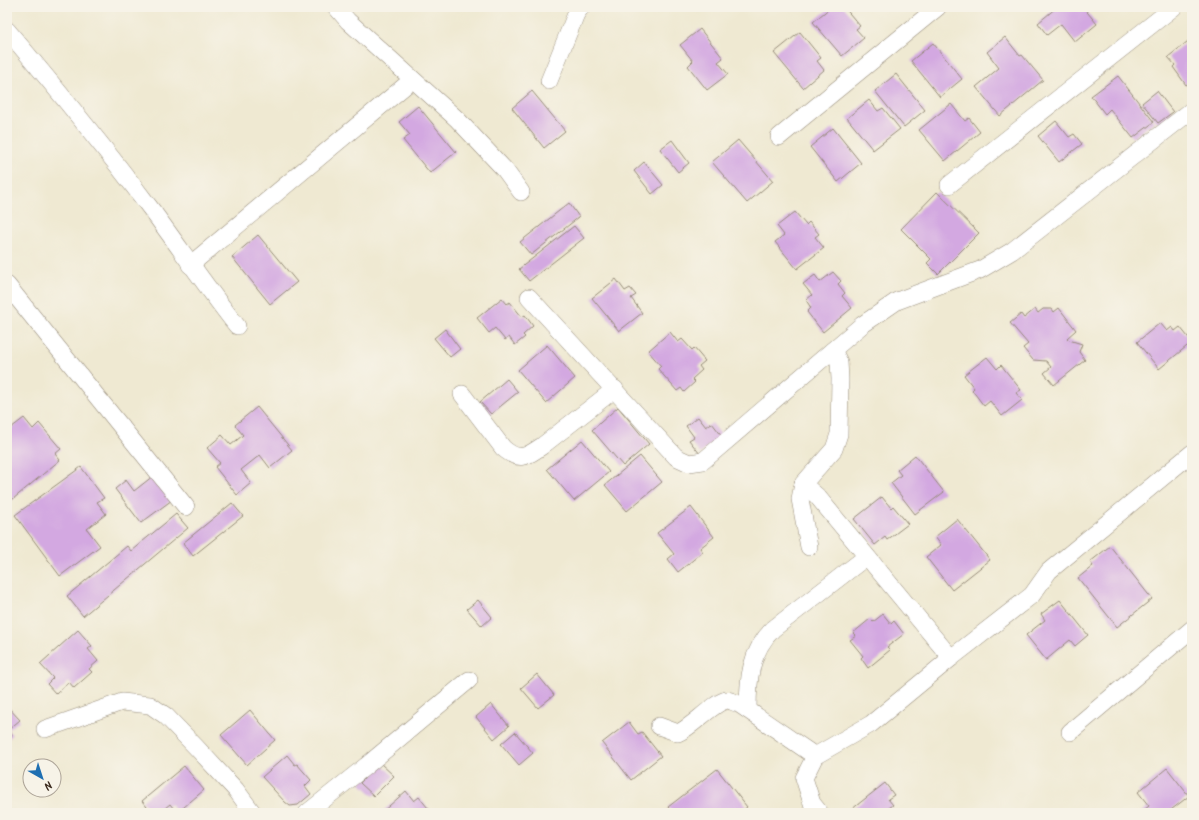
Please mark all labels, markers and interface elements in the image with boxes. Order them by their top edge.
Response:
north arrow [22,758,62,798]
text: N [39,776,56,794]

